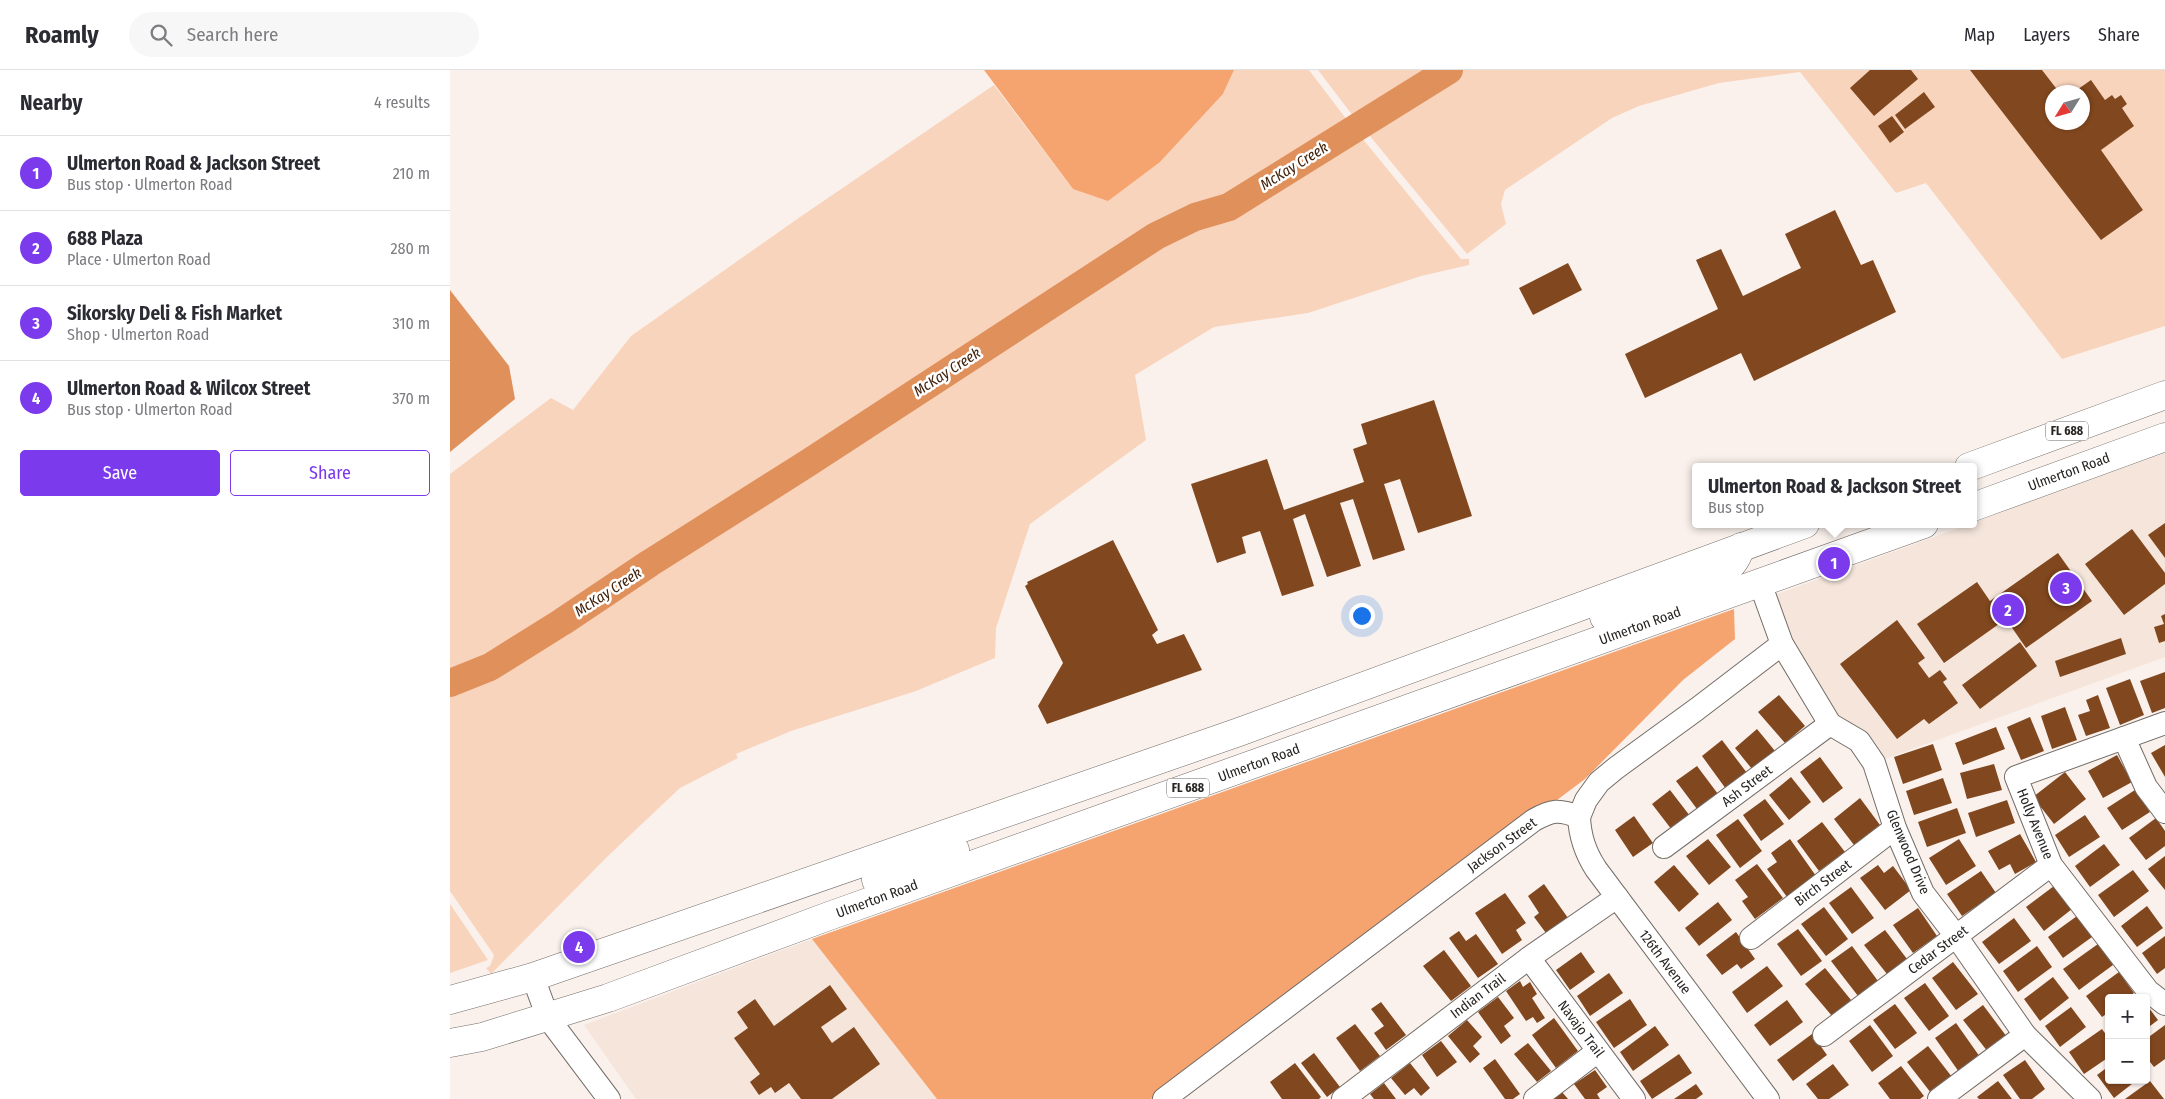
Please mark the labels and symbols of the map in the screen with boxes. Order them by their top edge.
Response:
north arrow [2045,85,2090,130]
water label: McKay Creek [1257,138,1332,194]
water label: McKay Creek [910,343,984,400]
road number: FL 688 [2046,422,2088,441]
street label: Ulmerton Road [2026,449,2112,495]
pin: 1 [1818,544,1850,582]
water label: McKay Creek [571,563,645,620]
pin: 3 [2050,569,2082,607]
pin: 2 [1992,591,2024,629]
your location [1349,603,1375,629]
street label: Ulmerton Road [1597,603,1683,649]
street label: Ulmerton Road [1216,740,1302,786]
street label: Ash Street [1719,761,1776,810]
road number: FL 688 [1167,778,1209,798]
street label: Holly Avenue [2013,786,2057,862]
street label: Glenwood Drive [1883,807,1933,897]
street label: Jackson Street [1464,814,1540,876]
street label: Birch Street [1791,856,1855,910]
street label: Ulmerton Road [834,876,920,922]
street label: Cedar Street [1905,922,1972,978]
street label: 126th Avenue [1635,927,1695,997]
pin: 4 [563,928,595,966]
street label: Indian Trail [1447,970,1509,1022]
street label: Navajo Trail [1554,997,1608,1061]

